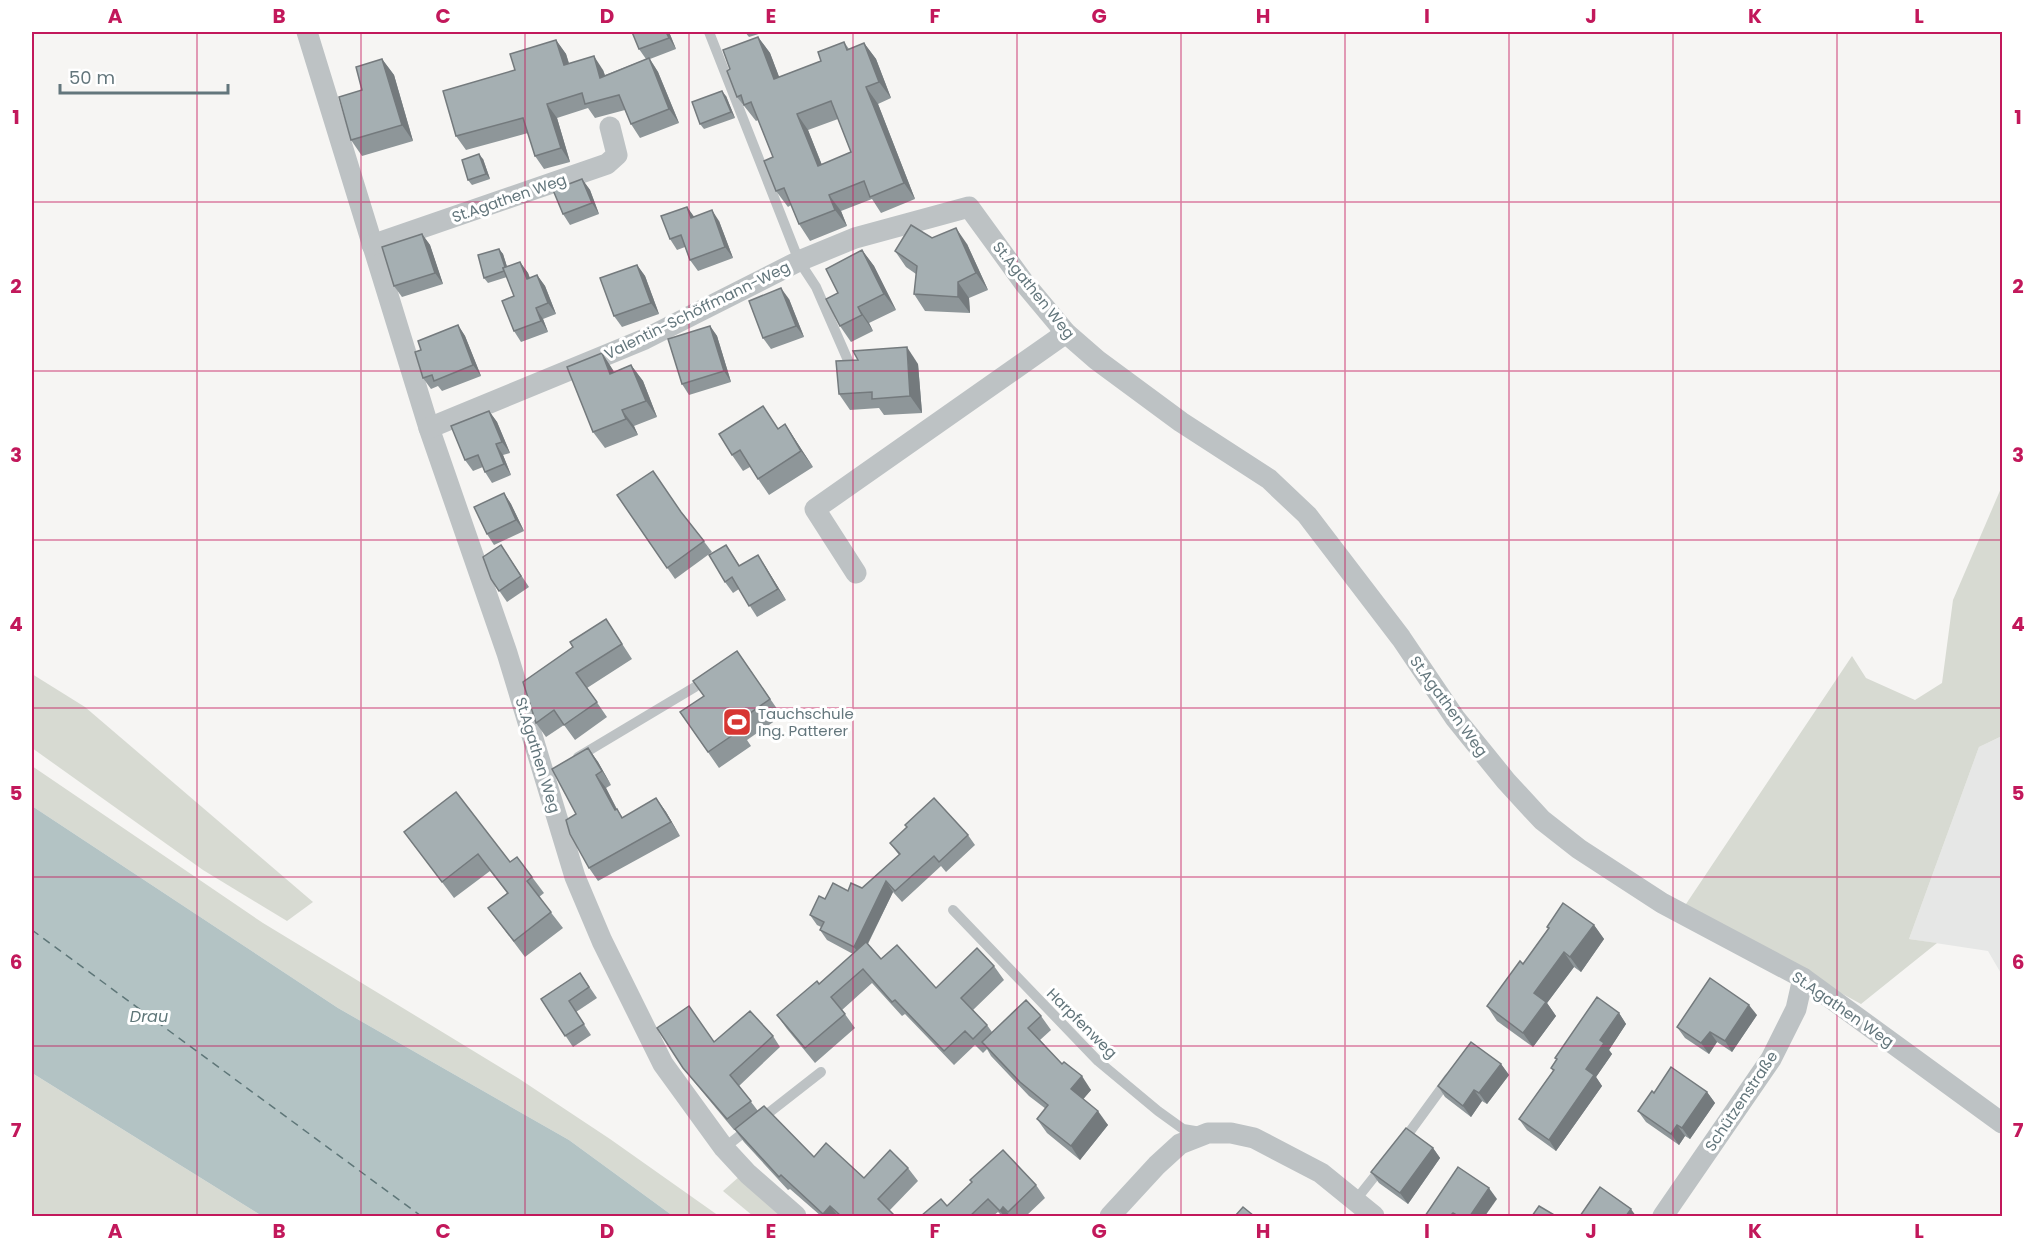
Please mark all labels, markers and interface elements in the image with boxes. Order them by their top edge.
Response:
text: A [108,2,123,30]
text: B [272,2,286,30]
text: C [435,2,451,30]
text: D [600,2,614,30]
text: E [766,2,776,30]
text: F [930,2,941,30]
text: G [1091,2,1107,30]
text: H [1256,2,1270,30]
text: I [1424,2,1430,30]
text: J [1585,2,1597,30]
text: K [1748,2,1762,30]
text: L [1914,2,1924,30]
scale bar [60,57,228,95]
text: 50 m [69,65,115,90]
text: 1 [12,103,20,131]
text: 1 [2014,103,2022,131]
street label: St.Agathen Weg [449,169,569,227]
street label: St.Agathen Weg [988,237,1080,343]
street label: Valentin-Schöffmann-Weg [601,256,793,364]
text: 2 [10,272,22,300]
text: 2 [2012,272,2024,300]
text: 3 [10,441,22,469]
text: 3 [2012,441,2024,469]
text: 4 [9,610,23,638]
text: 4 [2011,610,2025,638]
street label: St.Agathen Weg [1405,651,1493,761]
street label: St.Agathen Weg [510,695,566,815]
place label: Tauchschule Ing. Patterer [758,703,854,741]
sports icon: Tauchschule Ing. Patterer [721,706,753,738]
text: 5 [10,779,23,807]
text: 5 [2012,779,2025,807]
text: 6 [10,948,22,976]
text: 6 [2012,948,2024,976]
street label: St.Agathen Weg [1788,966,1898,1052]
street label: Harpfenweg [1042,983,1122,1063]
water label: Drau [130,1005,168,1028]
street label: Schützenstraße [1700,1047,1782,1155]
text: 7 [11,1116,22,1144]
text: 7 [2013,1116,2024,1144]
text: A [108,1217,123,1245]
text: B [272,1217,286,1245]
text: C [435,1217,451,1245]
text: D [600,1217,614,1245]
text: E [766,1217,776,1245]
text: F [930,1217,941,1245]
text: G [1091,1217,1107,1245]
text: H [1256,1217,1270,1245]
text: I [1424,1217,1430,1245]
text: J [1585,1217,1597,1245]
text: K [1748,1217,1762,1245]
text: L [1914,1217,1924,1245]

